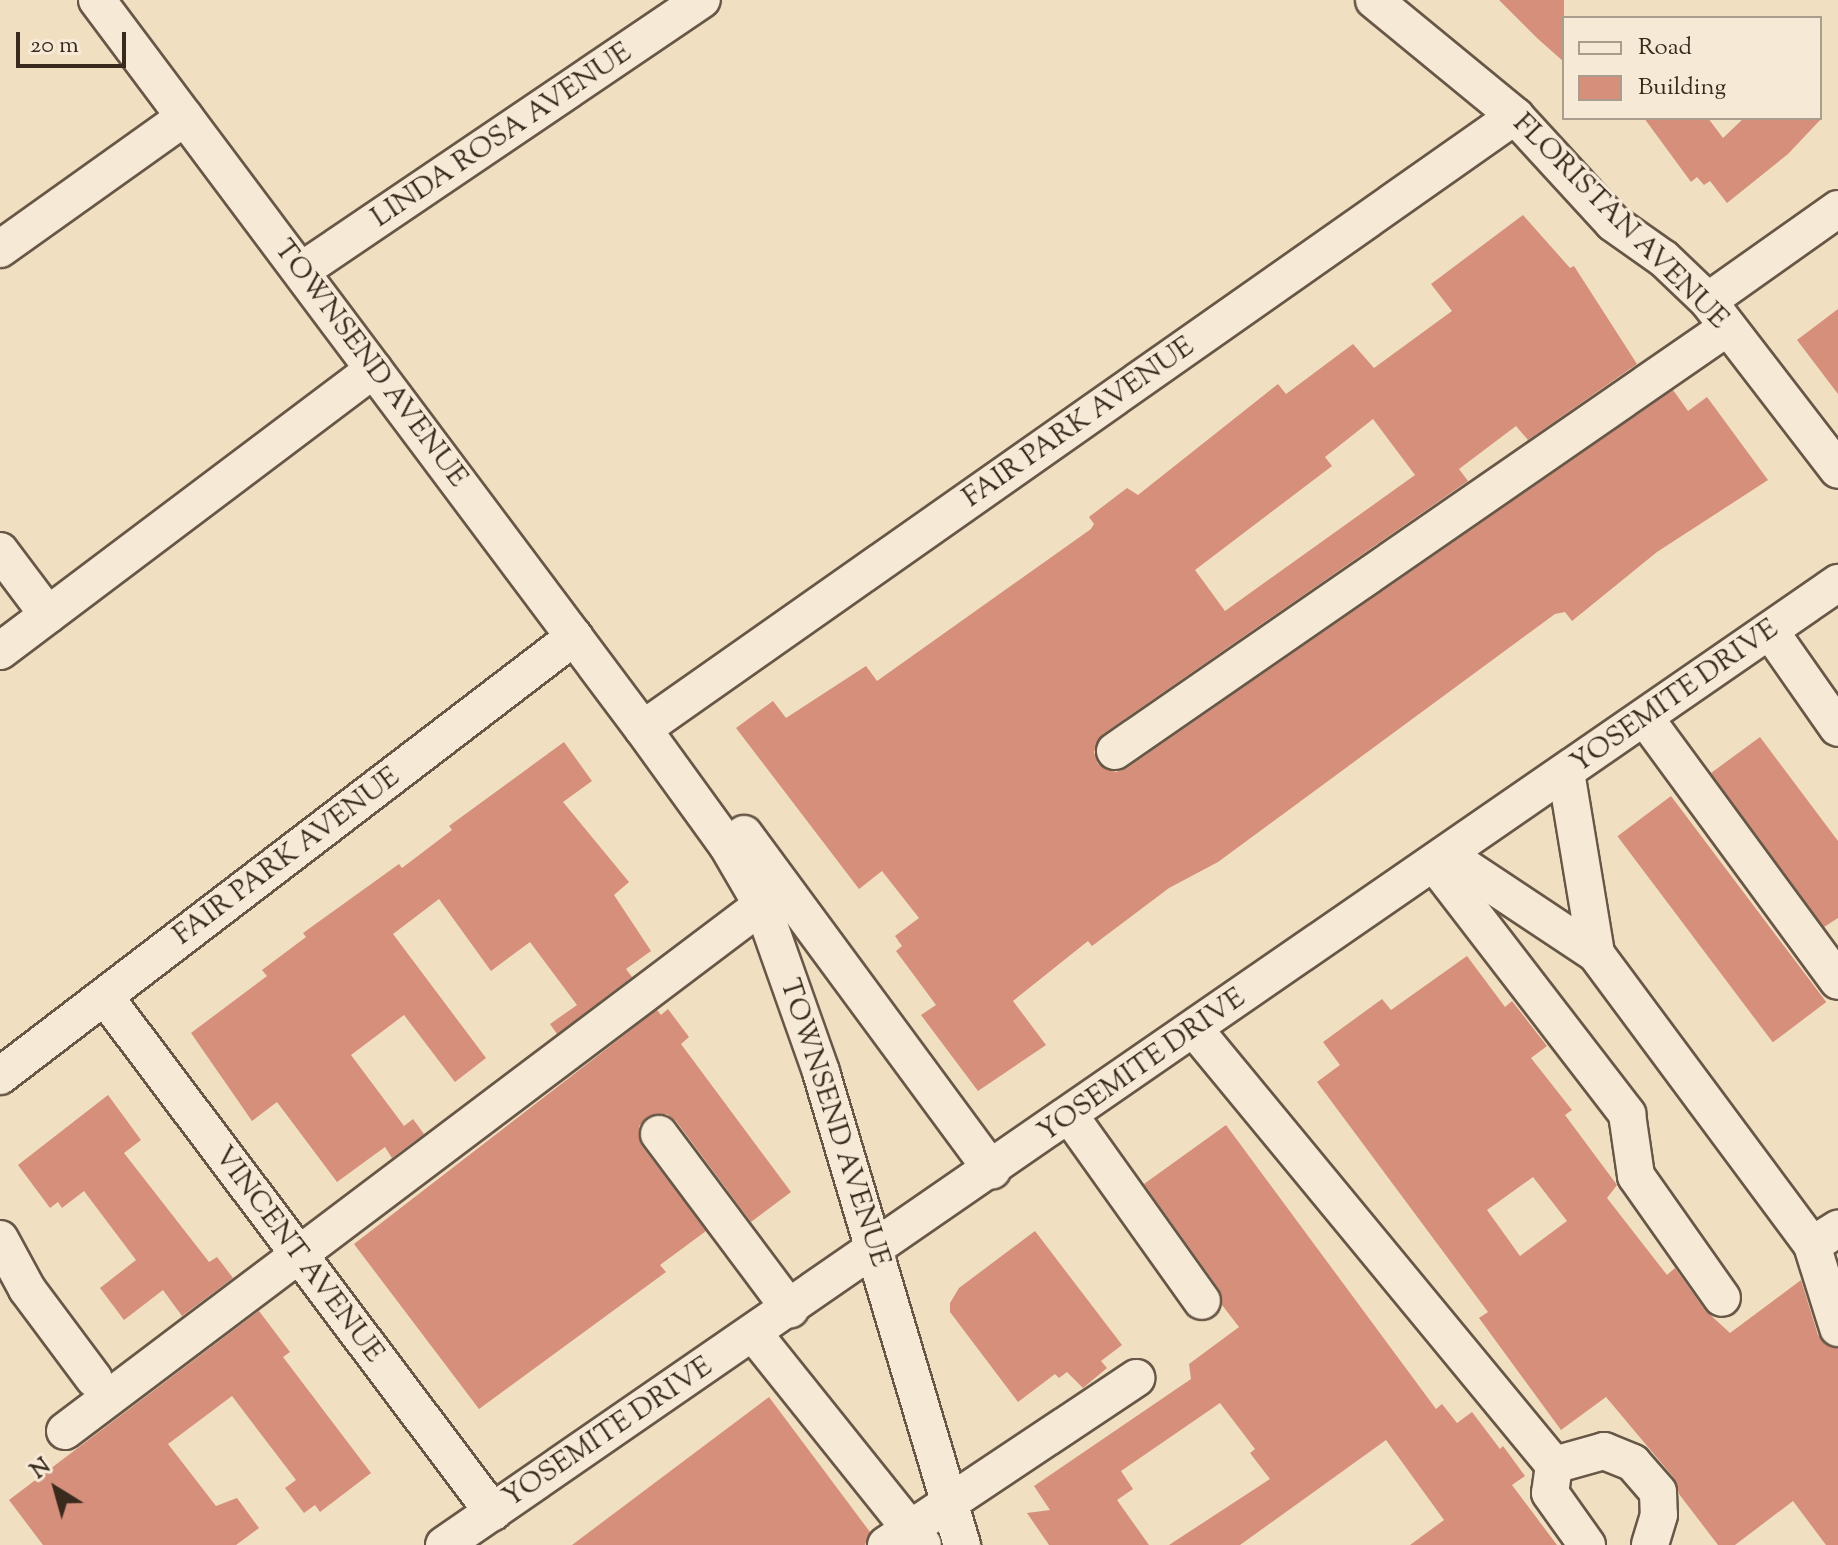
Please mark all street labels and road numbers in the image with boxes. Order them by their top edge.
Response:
street label: LINDA ROSA AVENUE [366,37,638,235]
street label: FLORISTAN AVENUE [1505,107,1735,337]
street label: TOWNSEND AVENUE [266,234,474,494]
street label: FAIR PARK AVENUE [957,331,1201,515]
street label: YOSEMITE DRIVE [1565,613,1785,781]
street label: FAIR PARK AVENUE [167,761,407,953]
street label: TOWNSEND AVENUE [772,975,896,1271]
street label: YOSEMITE DRIVE [1032,982,1252,1150]
street label: VINCENT AVENUE [206,1140,390,1370]
street label: YOSEMITE DRIVE [497,1351,719,1515]

